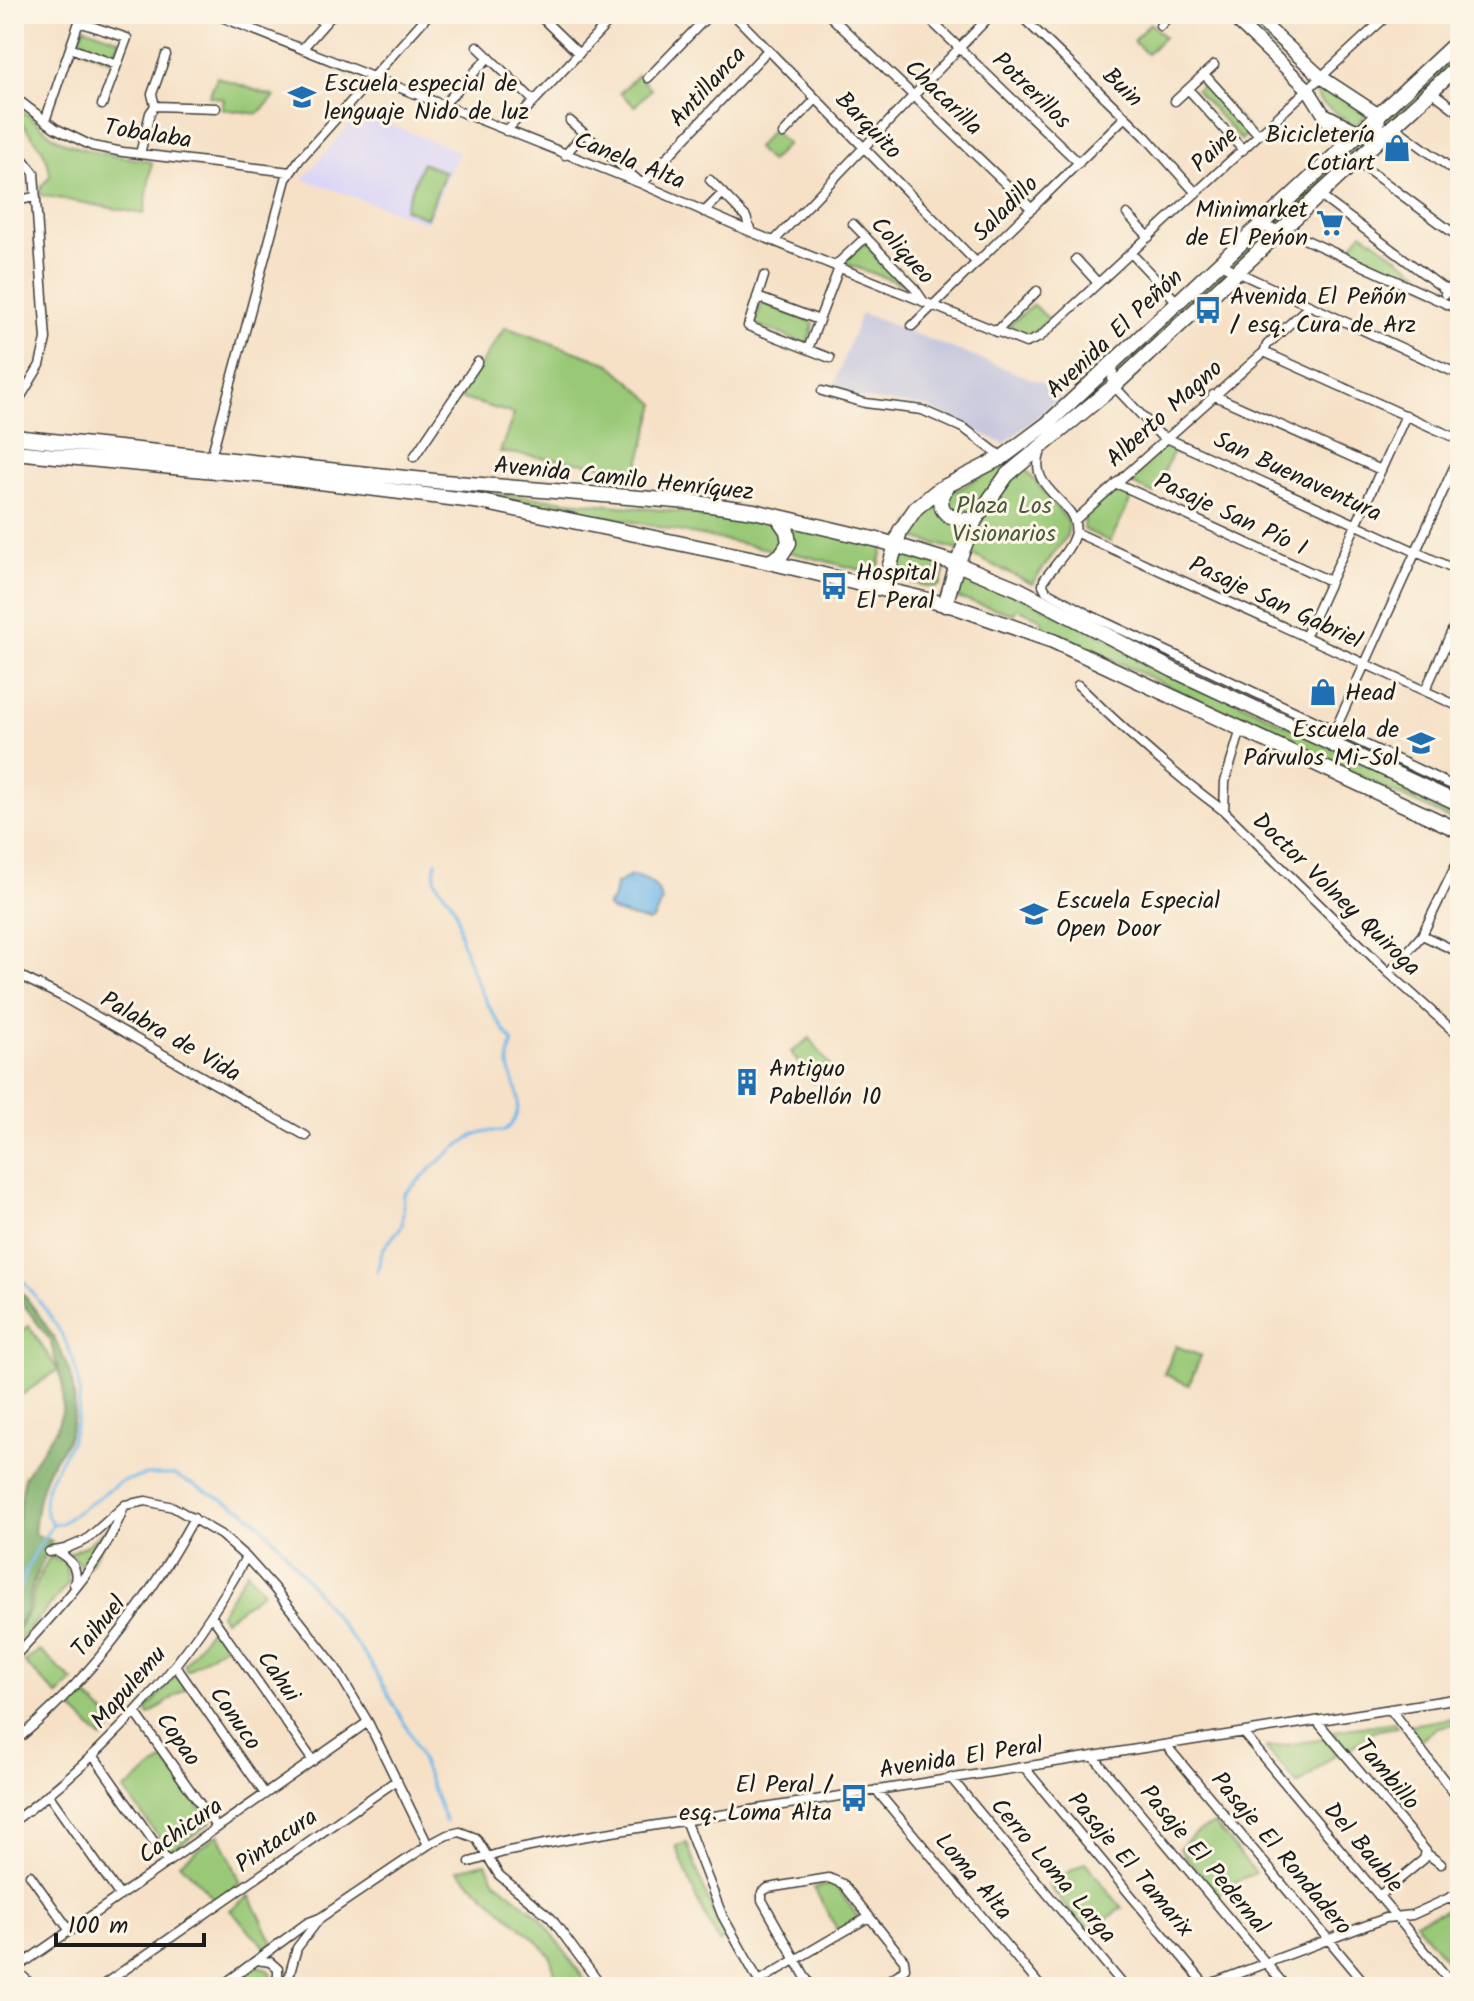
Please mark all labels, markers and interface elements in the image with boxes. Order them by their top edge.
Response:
street label: Antillanca [660,37,757,137]
street label: Potrerillos [982,43,1080,139]
street label: Chacarilla [894,50,991,146]
street label: Buin [1092,58,1152,118]
place label: Escuela especial de lenguaje Nido de luz [324,65,529,132]
school or university icon: Escuela especial de lenguaje Nido de luz [287,82,317,112]
street label: Barquito [825,83,911,170]
street label: Tobalaba [101,108,195,161]
place label: Bicicletería Cotiart [1265,116,1376,183]
street label: Paine [1182,117,1248,183]
street label: Canela Alta [568,121,691,201]
shop icon: Bicicletería Cotiart [1382,133,1412,163]
street label: Saladillo [963,166,1049,252]
place label: Minimarket de El Peńon [1186,191,1309,258]
street label: Coliqueo [860,208,944,294]
supermarket icon: Minimarket de El Peńon [1315,208,1345,238]
street label: Avenida El Peñón [1037,260,1193,409]
place label: Avenida El Peñón / esq. Cura de Arz [1230,278,1416,345]
bus stop icon: Avenida El Peñón / esq. Cura de Arz [1193,295,1223,325]
street label: Alberto Magno [1097,350,1233,478]
street label: San Buenaventura [1207,421,1388,533]
street label: Avenida Camilo Henríquez [492,446,756,513]
street label: Pasaje San Pío I [1147,463,1314,568]
park label: Plaza Los Visionarios [952,487,1056,554]
street label: Pasaje San Gabriel [1182,546,1369,661]
place label: Hospital El Peral [856,554,937,621]
bus stop icon: Hospital El Peral [819,571,849,601]
place label: Head [1345,674,1396,713]
shop icon: Head [1308,677,1338,707]
place label: Escuela de Párvulos Mi-Sol [1243,711,1399,778]
school or university icon: Escuela de Párvulos Mi-Sol [1406,728,1436,758]
street label: Doctor Volney Quiroga [1242,804,1430,987]
place label: Escuela Especial Open Door [1056,882,1220,949]
school or university icon: Escuela Especial Open Door [1019,899,1049,929]
street label: Palabra de Vida [93,981,248,1093]
place label: Antiguo Pabellón 10 [769,1050,881,1117]
building icon: Antiguo Pabellón 10 [732,1067,762,1097]
street label: Taihuel [62,1587,137,1667]
street label: Mapulemu [81,1637,177,1739]
street label: Cahui [246,1643,310,1712]
street label: Conuco [198,1679,271,1759]
street label: Copao [145,1705,211,1775]
street label: Avenida El Peral [877,1726,1046,1791]
street label: Tambillo [1345,1730,1429,1820]
street label: Pasaje El Rondadero [1200,1763,1362,1945]
place label: El Peral / esq. Loma Alta [679,1766,834,1833]
street label: Pasaje El Pedernal [1129,1776,1279,1944]
bus stop icon: El Peral / esq. Loma Alta [839,1783,869,1813]
street label: Pasaje El Tamarix [1057,1783,1203,1947]
street label: Cachicura [130,1788,231,1875]
street label: Cerro Loma Larga [980,1789,1126,1953]
street label: Del Bauble [1313,1794,1413,1902]
street label: Pintacura [227,1798,326,1884]
street label: Loma Alta [924,1824,1022,1930]
scale bar [56,1897,204,1947]
text: 100 m [68,1907,128,1946]

